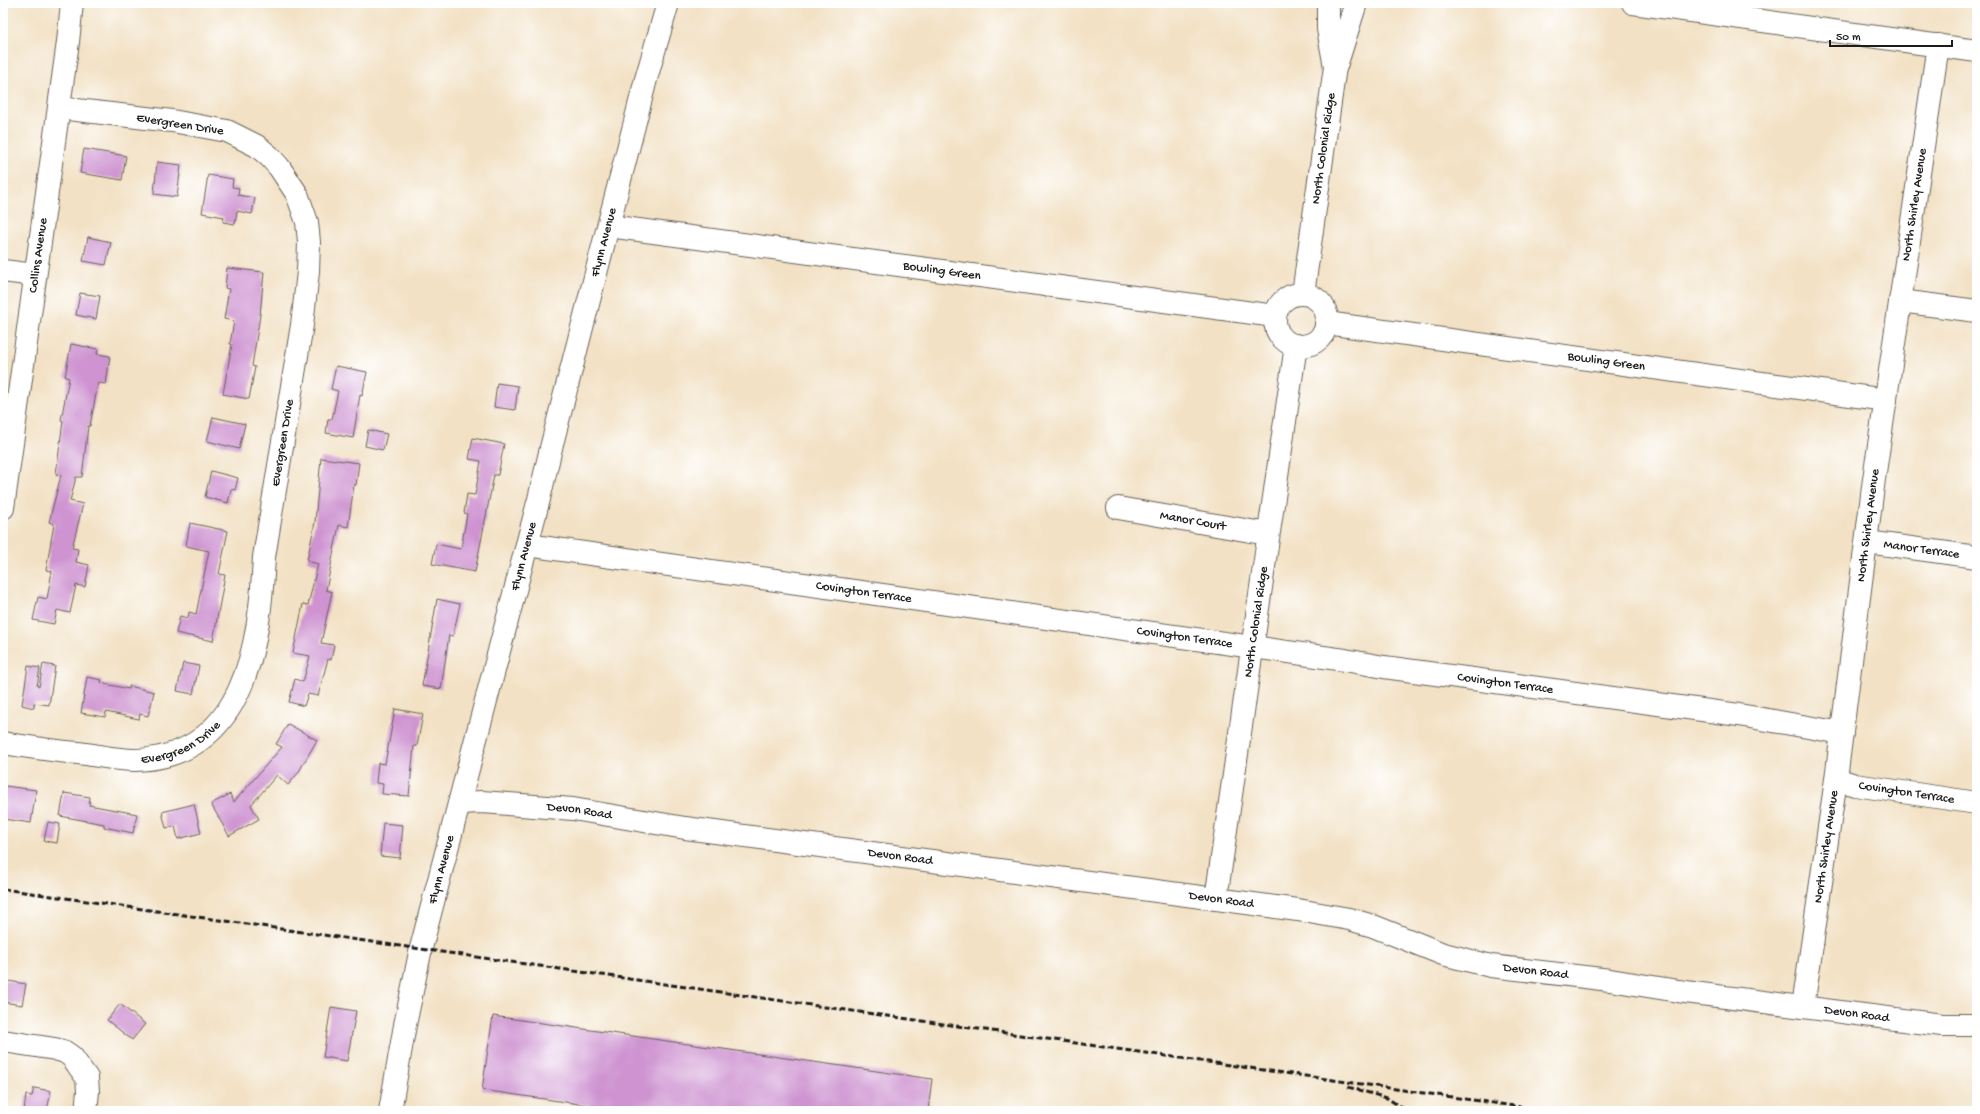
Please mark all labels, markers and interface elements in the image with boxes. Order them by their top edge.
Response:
scale bar [1830,22,1952,48]
text: 50 m [1836,31,1861,45]
street label: North Colonial Ridge [1308,92,1339,205]
street label: Evergreen Drive [135,111,225,139]
street label: North Shirley Avenue [1899,147,1930,262]
street label: Flynn Avenue [588,206,620,279]
street label: Collins Avenue [26,217,51,294]
street label: Bowling Green [901,258,983,284]
street label: Bowling Green [1566,349,1647,374]
street label: Evergreen Drive [268,398,297,488]
street label: North Shirley Avenue [1854,468,1883,583]
street label: Manor Court [1159,508,1229,534]
street label: Flynn Avenue [507,520,540,593]
street label: Manor Terrace [1883,537,1961,562]
street label: North Colonial Ridge [1241,565,1272,679]
street label: Covington Terrace [815,578,913,607]
street label: Covington Terrace [1136,623,1234,652]
street label: Covington Terrace [1456,669,1554,697]
street label: Evergreen Drive [140,718,224,767]
street label: Covington Terrace [1858,778,1956,807]
street label: North Shirley Avenue [1811,789,1842,904]
street label: Devon Road [546,799,614,823]
street label: Flynn Avenue [425,833,458,907]
street label: Devon Road [866,845,935,869]
street label: Devon Road [1187,888,1256,912]
street label: Devon Road [1501,960,1570,983]
street label: Devon Road [1822,1002,1892,1026]

